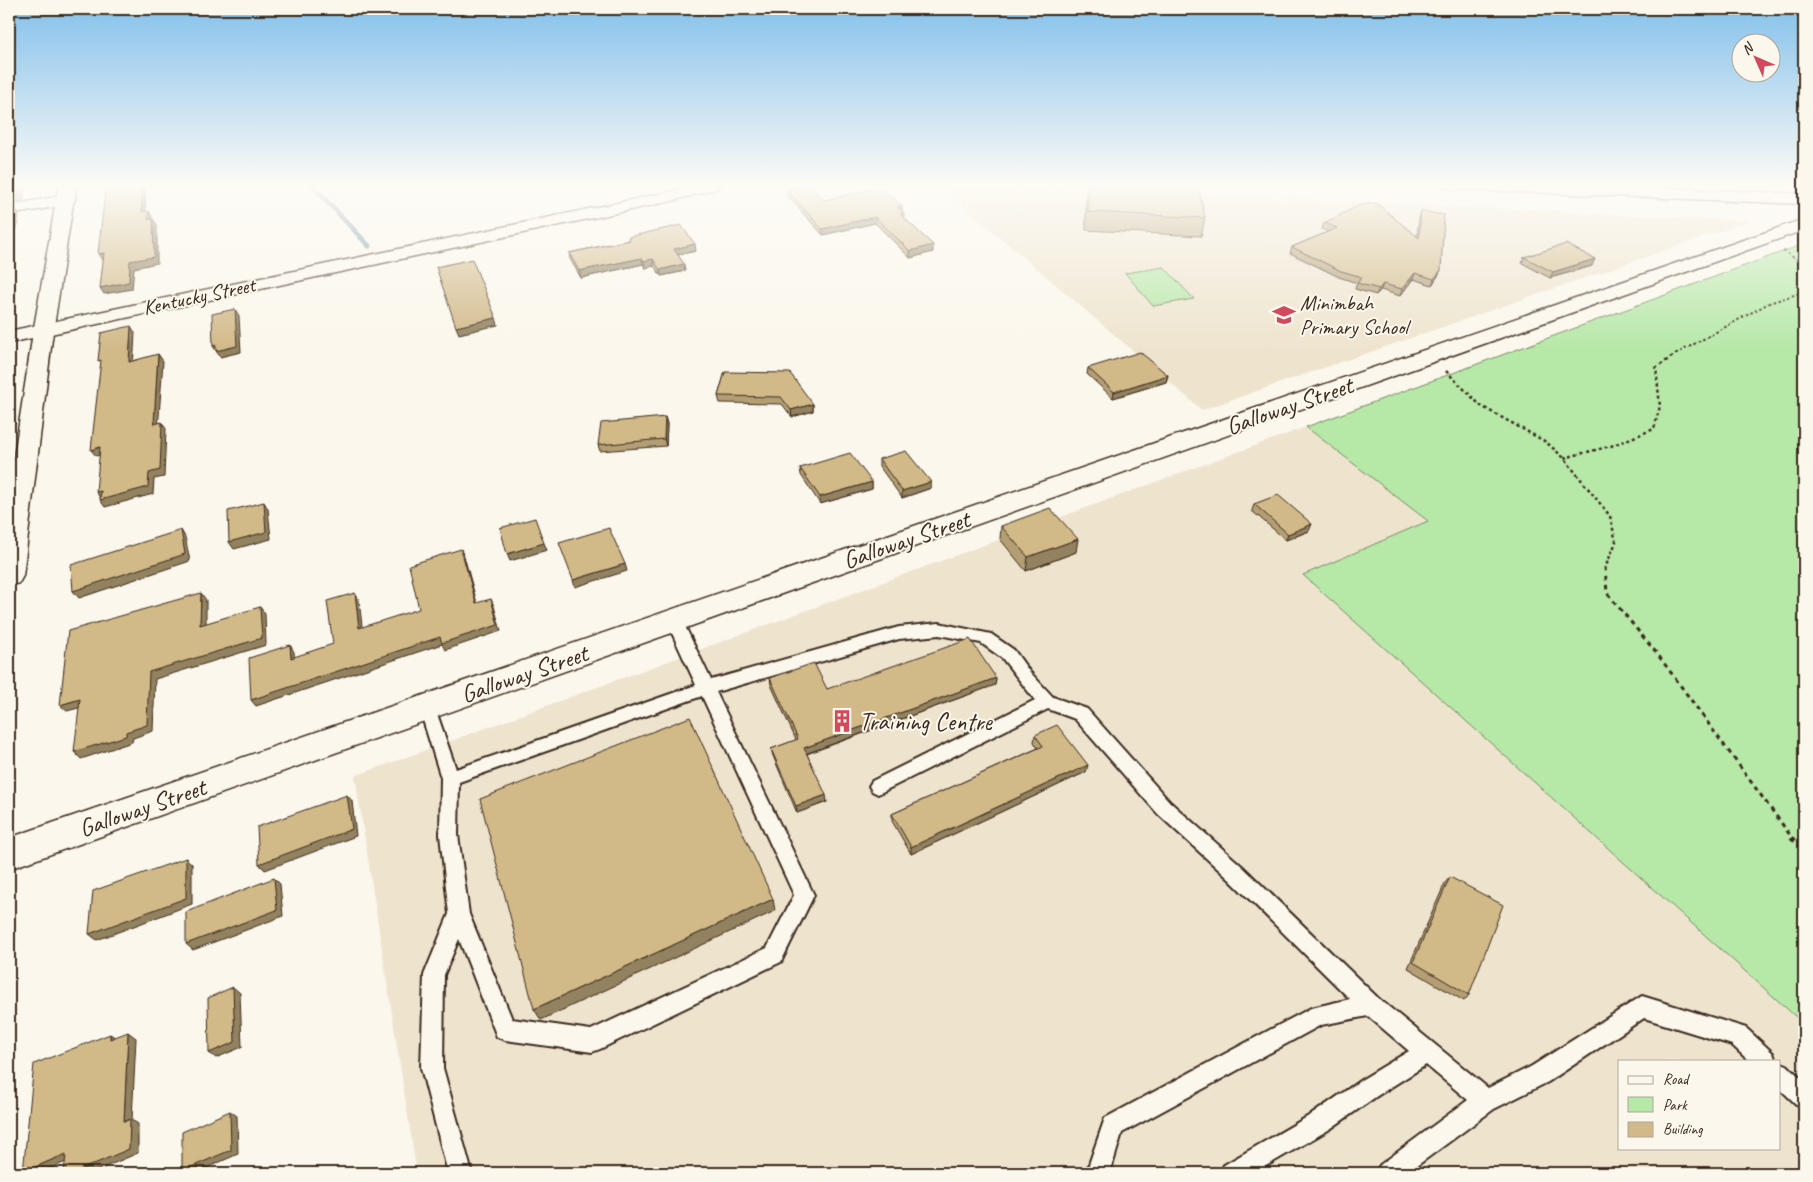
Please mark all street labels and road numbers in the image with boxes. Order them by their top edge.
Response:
street label: Kentucky Street [141,271,259,321]
street label: Galloway Street [1222,368,1360,443]
street label: Galloway Street [839,502,977,577]
street label: Galloway Street [457,636,595,711]
street label: Galloway Street [75,770,213,845]

